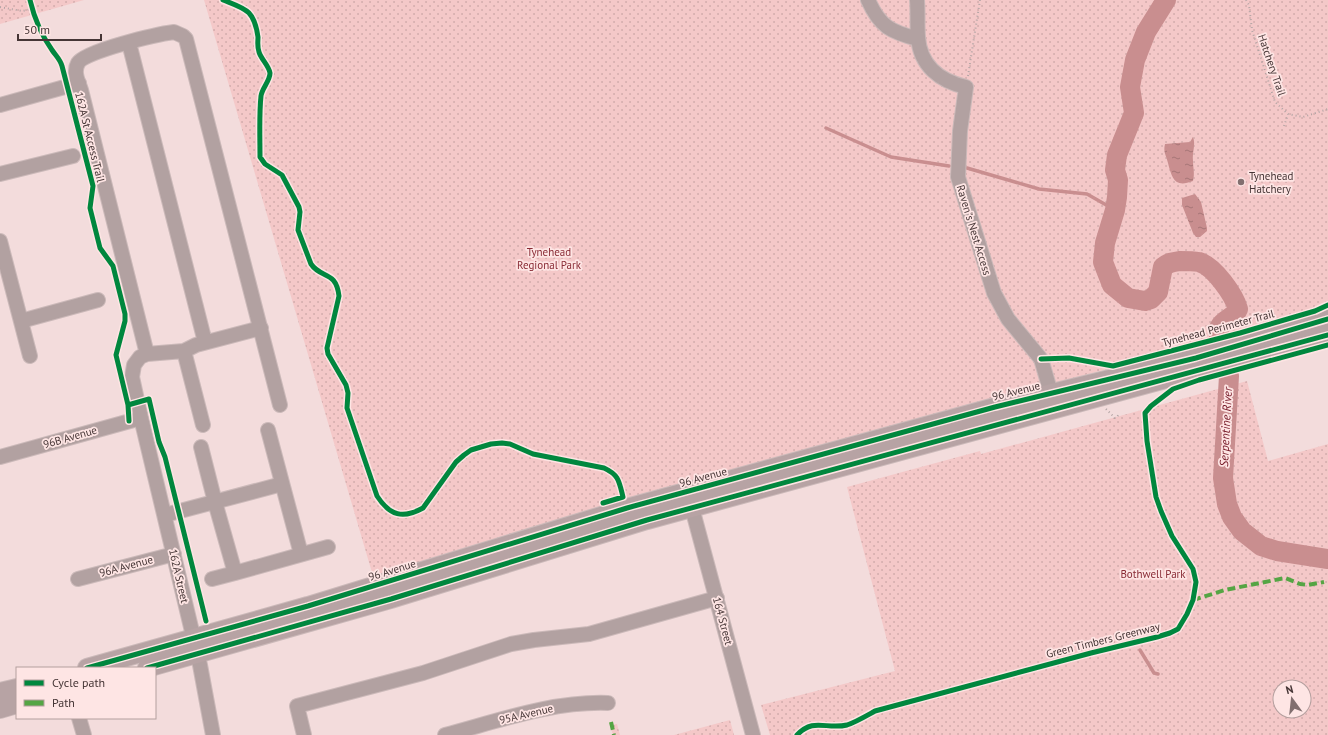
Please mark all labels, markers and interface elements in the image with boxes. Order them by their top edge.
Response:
scale bar [18,16,101,42]
text: 50 m [24,22,50,37]
street label: Hatchery Trail [1255,32,1289,98]
street label: 162A St Access Trail [72,90,108,184]
place label: Tynehead Hatchery [1249,169,1293,196]
marker: Tynehead Hatchery [1236,177,1246,187]
street label: Raven"s Nest Access [954,183,995,277]
park label: Tynehead Regional Park [517,245,582,272]
street label: Tynehead Perimeter Trail [1160,306,1276,350]
street label: 96 Avenue [991,378,1042,404]
water label: Serpentine River [1216,386,1235,467]
street label: 96B Avenue [41,423,99,451]
street label: 96 Avenue [678,464,729,490]
street label: 162A Street [166,548,192,605]
street label: 96A Avenue [98,552,155,580]
street label: 96 Avenue [367,556,418,584]
park label: Bothwell Park [1120,567,1186,581]
street label: 164 Street [710,596,736,647]
street label: Green Timbers Greenway [1044,619,1162,661]
legend [16,667,156,719]
text: Cycle path [52,675,105,690]
north arrow [1272,679,1312,719]
text: N [1284,682,1295,697]
text: Path [52,695,75,710]
street label: 95A Avenue [498,701,555,727]

